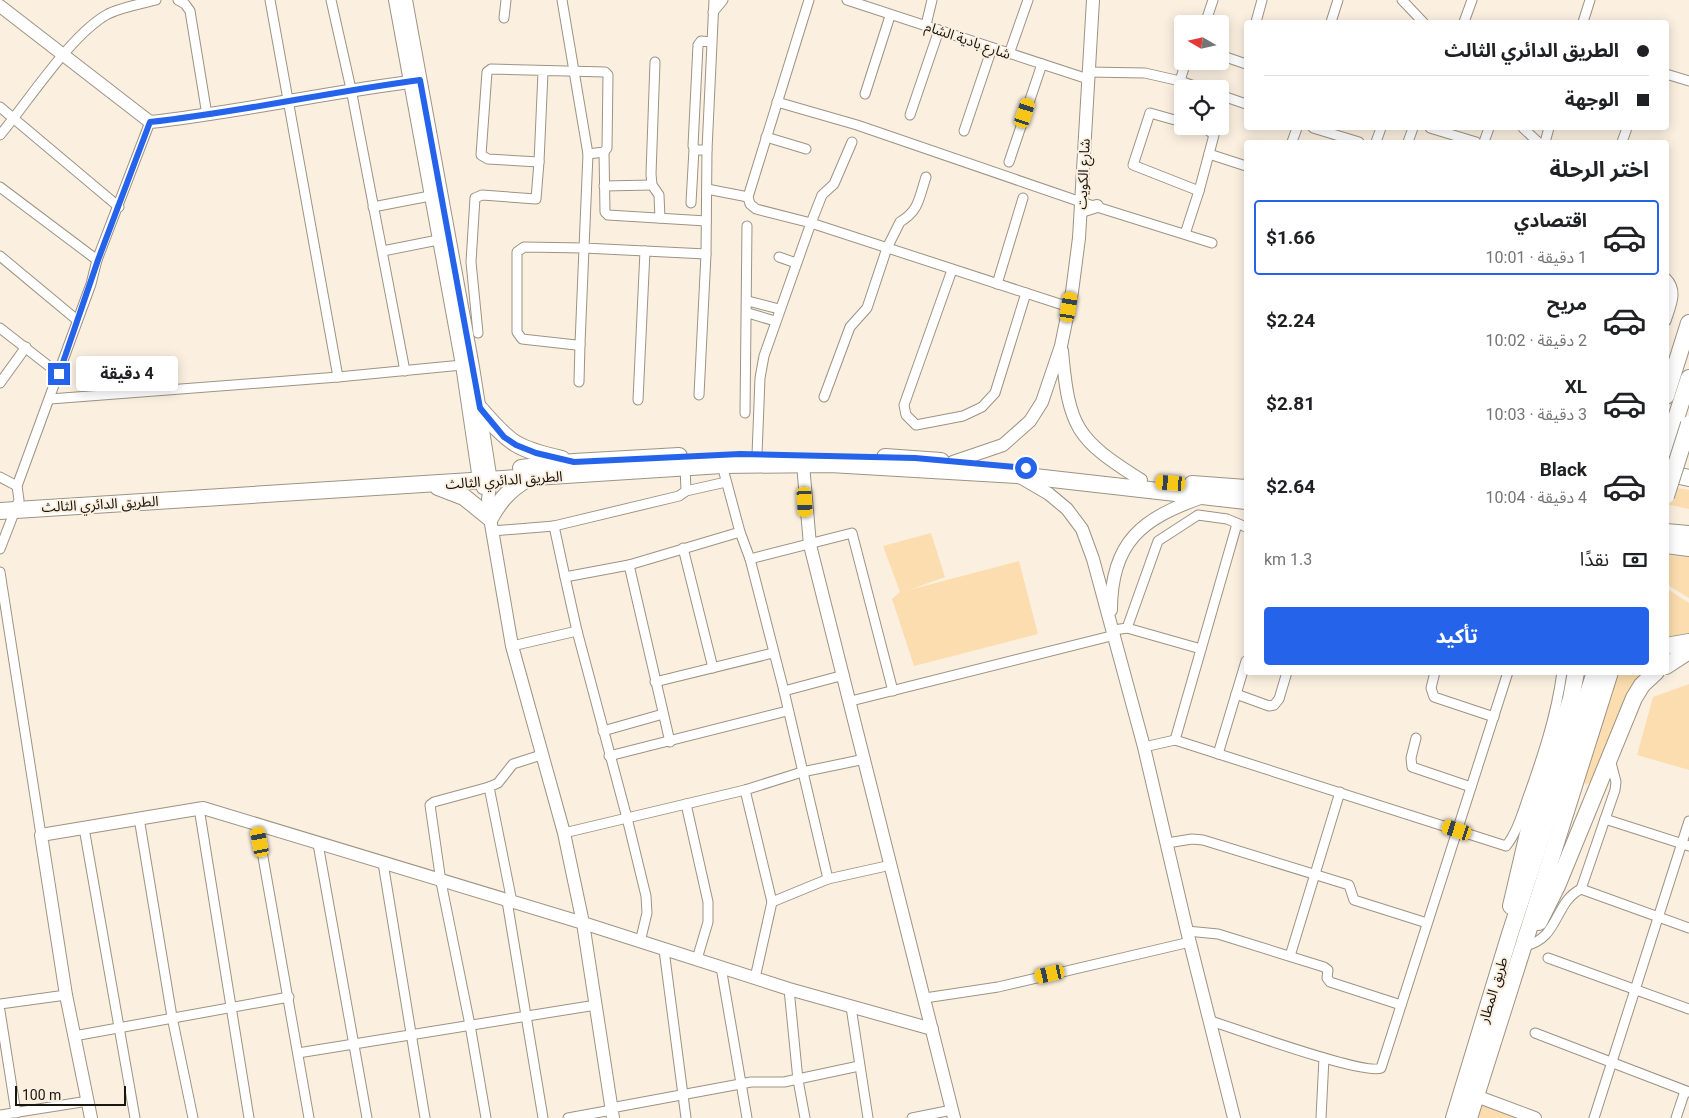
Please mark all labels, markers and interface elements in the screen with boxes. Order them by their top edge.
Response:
north arrow [1174,15,1229,70]
map controls [1174,15,1229,135]
street label: شارع بادية الشام [922,18,1013,65]
text: الطريق الدائري الثالث [1444,39,1619,62]
button: locate [1174,80,1229,135]
text: الوجهة [1565,88,1619,111]
car [1013,96,1036,130]
street label: شارع الكويت [1073,138,1096,210]
text: اختر الرحلة [1550,157,1649,182]
text: اقتصادي [1514,209,1587,232]
icon: car [1602,215,1647,260]
text: $1.66 [1266,226,1315,249]
text: 1 دقيقة · 10:01 [1486,248,1587,267]
car [1059,291,1078,323]
text: مريح [1547,292,1587,315]
icon: car [1602,298,1647,343]
text: $2.24 [1266,309,1315,332]
text: 2 دقيقة · 10:02 [1486,331,1587,350]
callout: 4 دقيقة [76,356,179,392]
route end [48,363,70,385]
text: 4 دقيقة [100,364,154,383]
text: XL [1565,375,1587,398]
icon: car [1602,381,1647,426]
text: $2.81 [1266,392,1315,415]
text: 3 دقيقة · 10:03 [1486,405,1587,424]
route start [1015,457,1037,479]
text: Black [1540,458,1587,481]
icon: car [1602,464,1647,509]
street label: الطريق الدائري الثالث [445,468,563,495]
car [1155,474,1186,492]
text: $2.64 [1266,475,1315,498]
car [796,487,813,517]
text: 4 دقيقة · 10:04 [1486,488,1587,507]
street label: الطريق الدائري الثالث [41,493,159,518]
icon: cash [1621,546,1649,574]
text: نقدًا [1580,548,1609,571]
text: 1.3 km [1264,550,1312,569]
button: تأكيد [1264,607,1649,665]
car [1440,818,1473,842]
car [249,826,270,858]
street label: طريق المطار [1475,955,1512,1026]
car [1033,963,1066,985]
scale bar [15,1083,126,1106]
text: 100 m [22,1087,61,1103]

